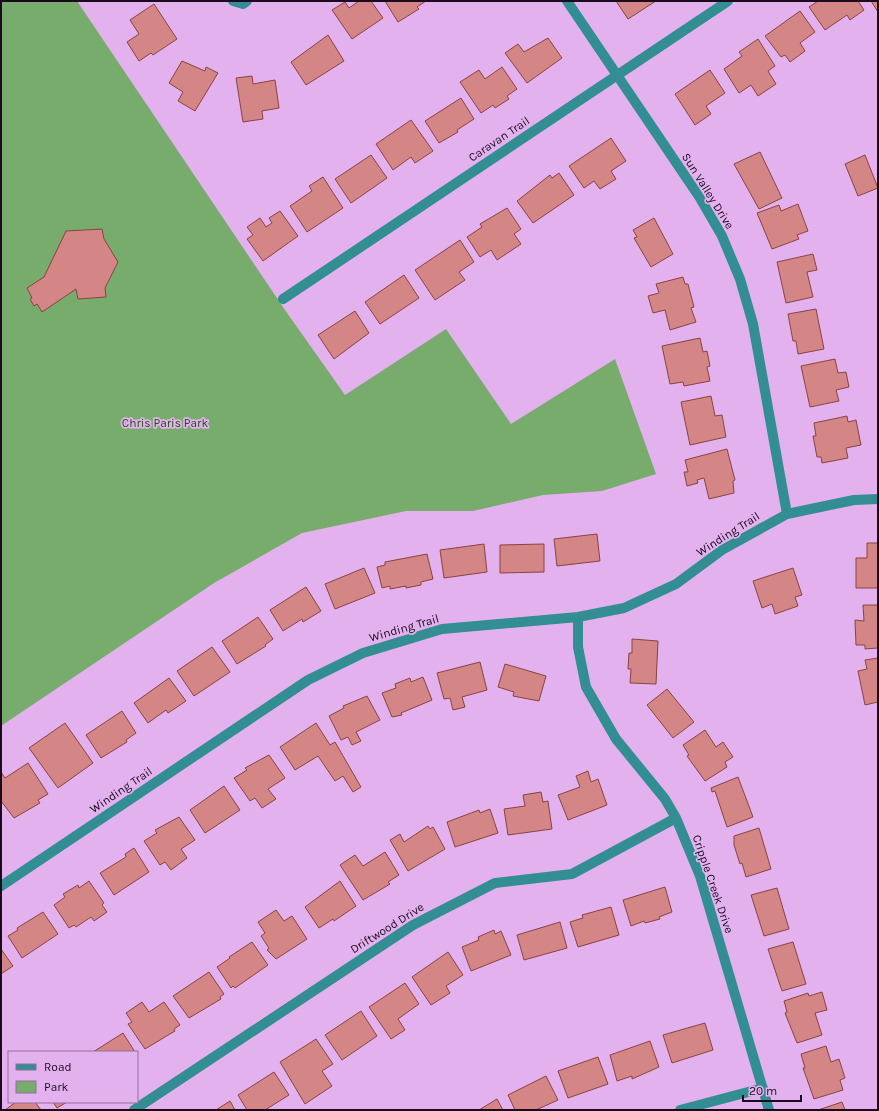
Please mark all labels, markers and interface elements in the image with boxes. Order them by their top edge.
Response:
street label: Caravan Trail [466,113,532,165]
street label: Sun Valley Drive [679,150,737,232]
park label: Chris Paris Park [122,416,208,430]
street label: Winding Trail [694,509,762,559]
street label: Winding Trail [367,611,441,645]
street label: Winding Trail [87,764,155,816]
street label: Cripple Creek Drive [690,833,736,935]
street label: Driftwood Drive [348,900,426,956]
legend [8,1051,138,1103]
text: Road [44,1060,72,1074]
scale bar [743,1077,801,1103]
text: Park [44,1080,69,1094]
text: 20 m [749,1084,777,1098]

